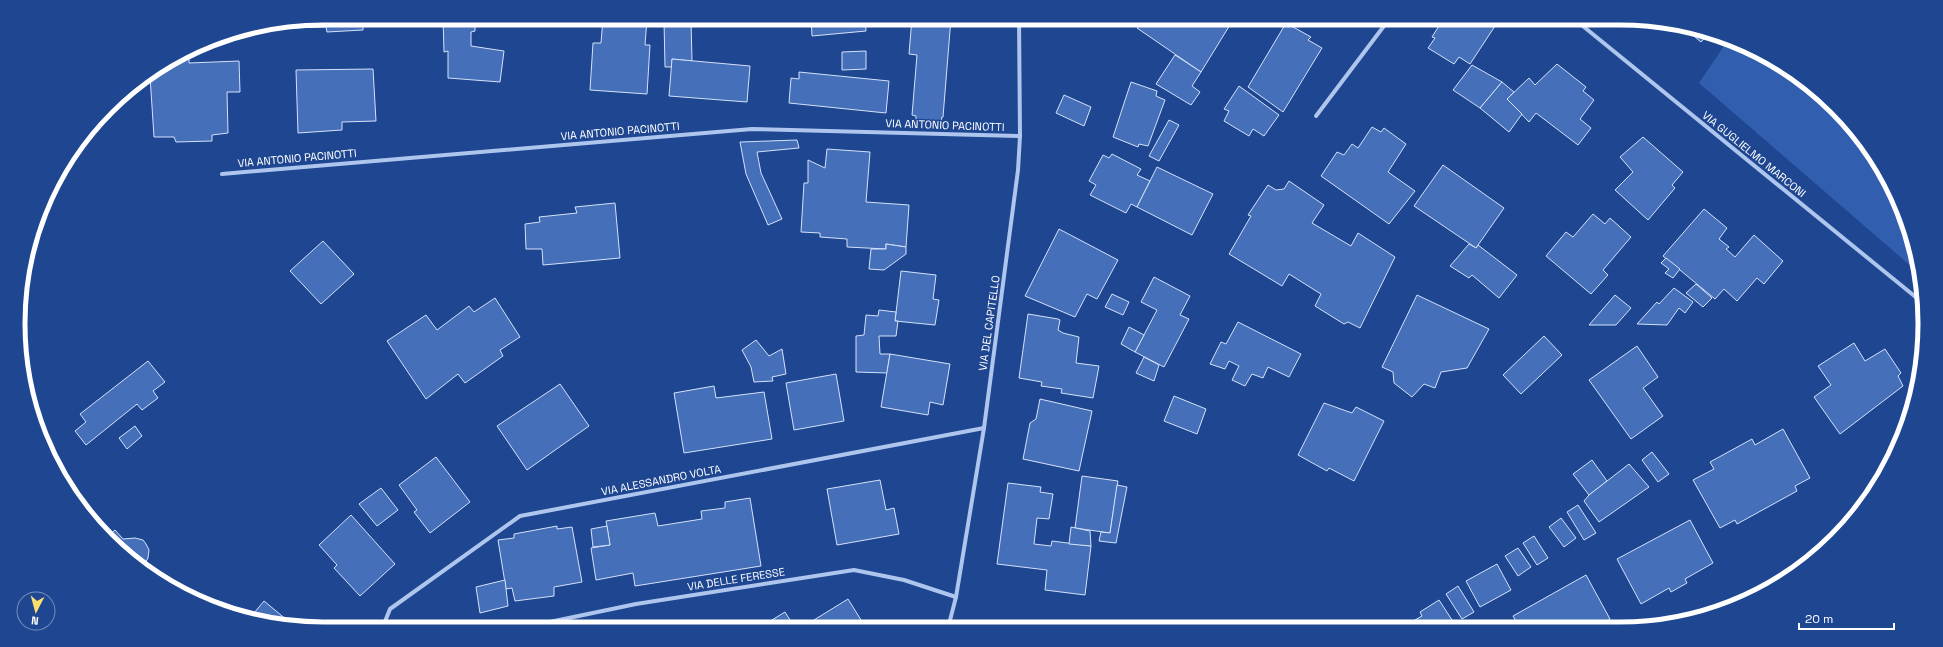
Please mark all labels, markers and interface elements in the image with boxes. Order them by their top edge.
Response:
street label: VIA GUGLIELMO MARCONI [1699,108,1809,200]
street label: VIA ANTONIO PACINOTTI [885,116,1005,134]
street label: VIA ANTONIO PACINOTTI [560,119,680,143]
street label: VIA ANTONIO PACINOTTI [237,146,357,170]
street label: VIA DEL CAPITELLO [975,274,1003,372]
street label: VIA ALESSANDRO VOLTA [600,462,722,498]
street label: VIA DELLE FERESSE [686,564,786,594]
north arrow [16,591,56,631]
scale bar [1799,605,1894,631]
text: 20 m [1805,611,1833,627]
text: N [31,614,39,628]

